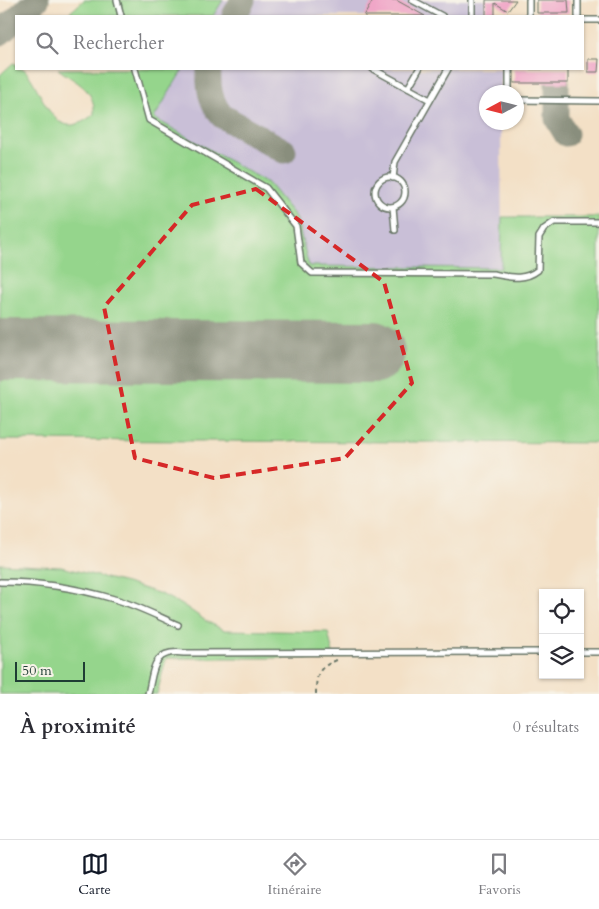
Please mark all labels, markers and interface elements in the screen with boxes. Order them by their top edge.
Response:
search box [15,15,584,70]
icon: search [33,29,61,57]
text: Rechercher [73,30,164,56]
north arrow [479,85,524,130]
map controls [539,589,584,679]
button: locate [539,589,584,634]
button: layers [539,634,584,679]
scale bar [15,659,85,682]
text: 50 m [22,661,52,680]
text: À proximité [20,712,136,741]
text: 0 résultats [513,716,579,738]
tab: Carte [78,850,111,899]
tab: Itinéraire [268,850,322,899]
tab: Favoris [478,850,521,899]

